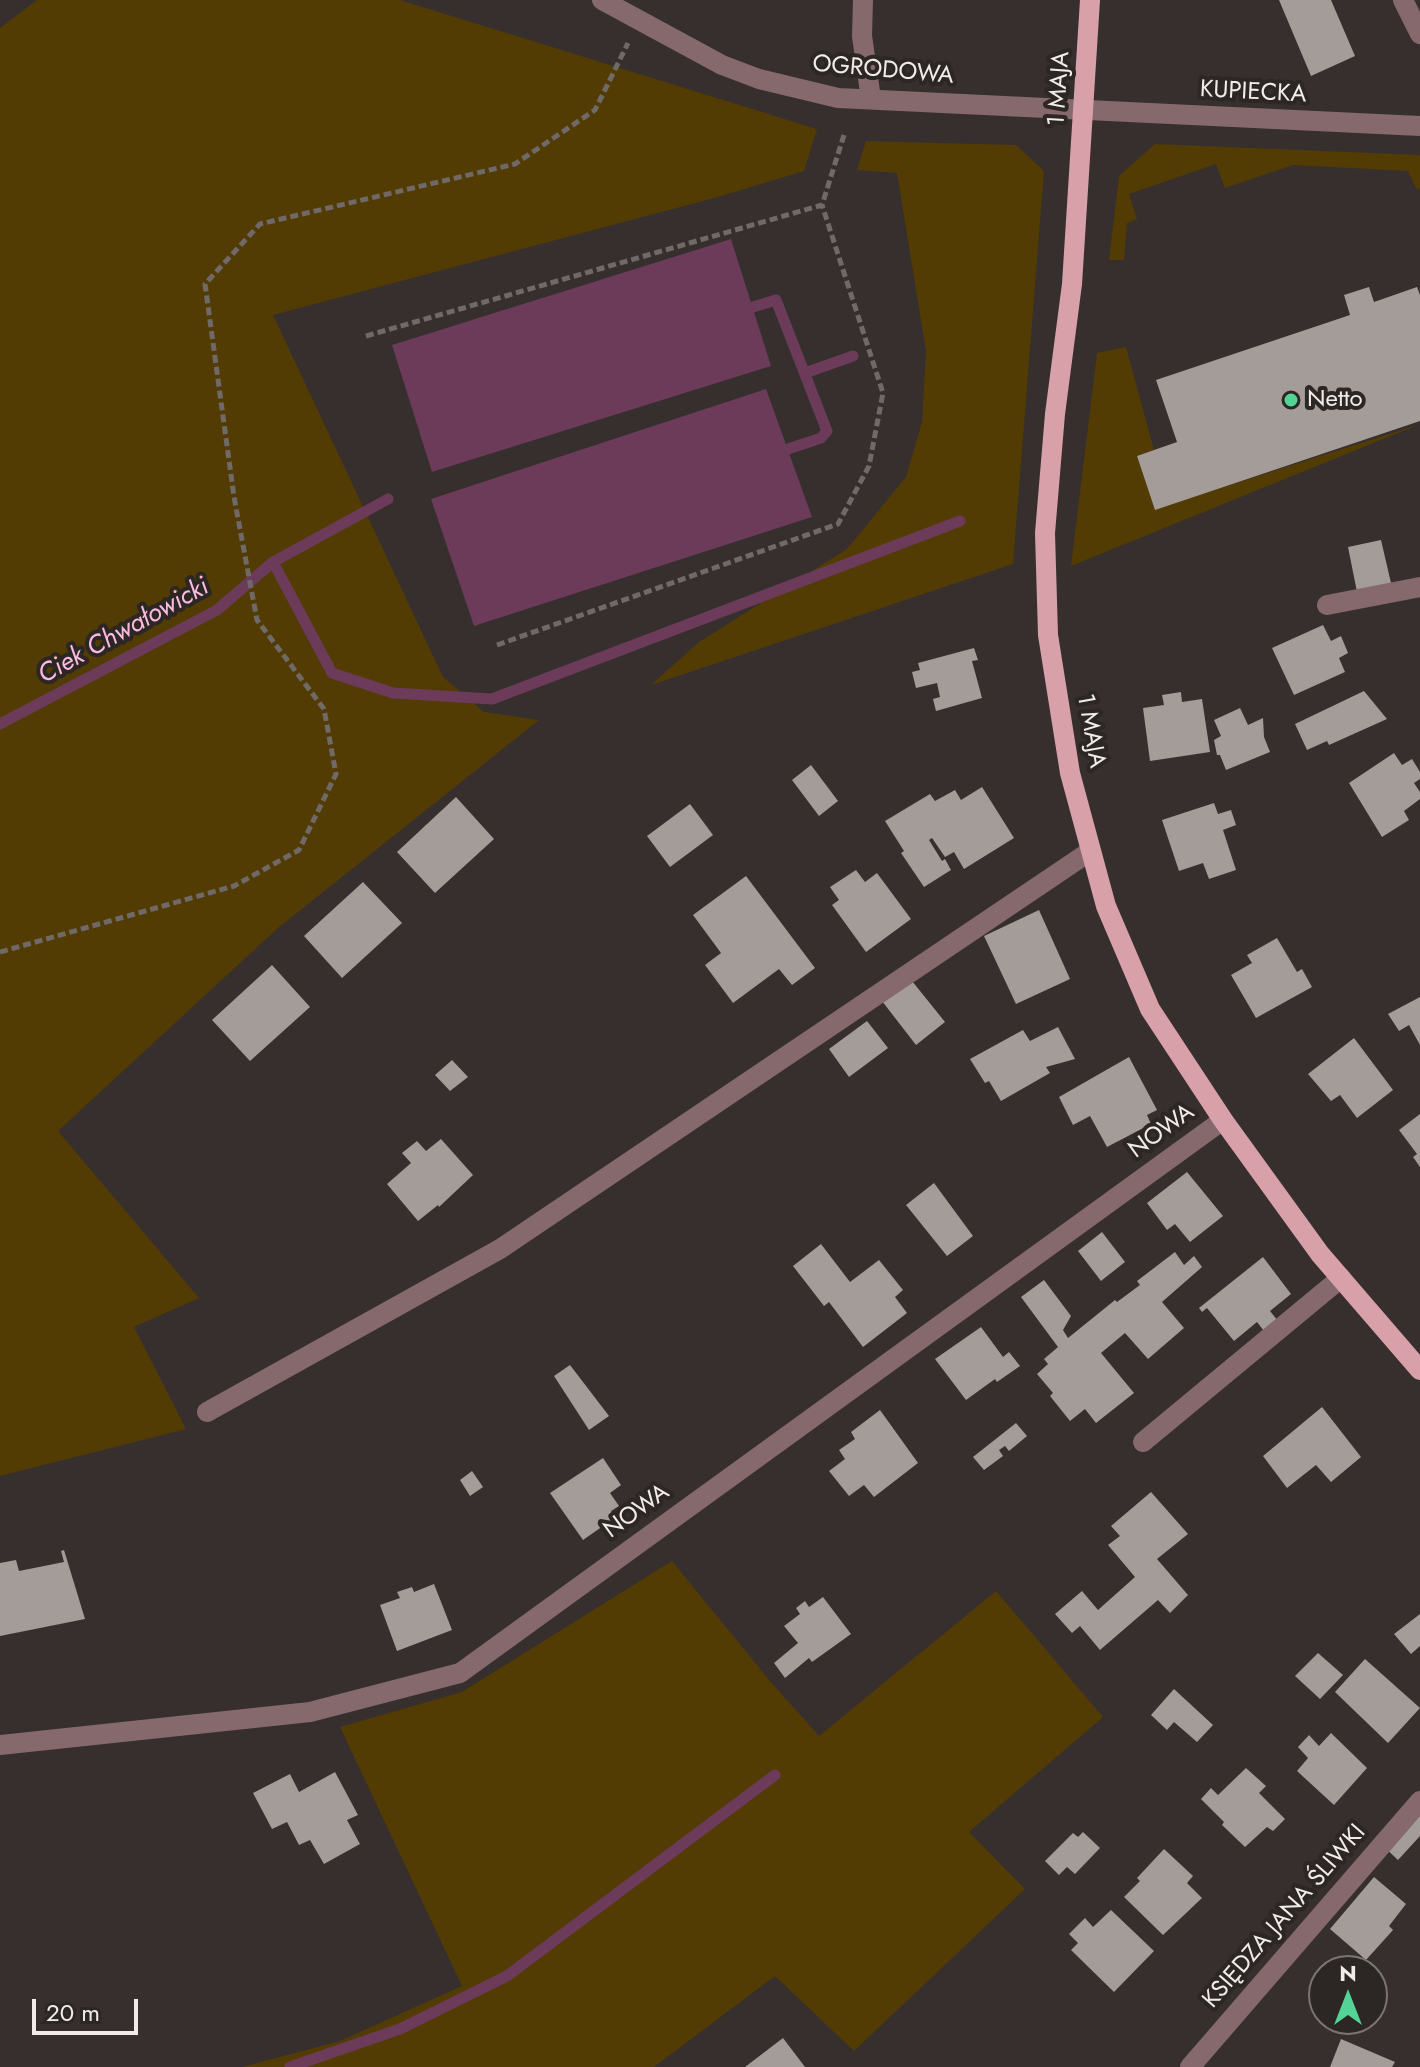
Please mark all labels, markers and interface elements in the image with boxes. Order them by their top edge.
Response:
street label: OGRODOWA [811,50,955,92]
street label: 1 MAJA [1043,51,1077,127]
street label: KUPIECKA [1199,76,1307,110]
place label: Netto [1307,386,1363,414]
marker: Netto [1282,391,1300,409]
water label: Ciek Chwałowicki [33,572,215,692]
street label: 1 MAJA [1069,692,1111,770]
street label: NOWA [1124,1099,1200,1165]
street label: NOWA [599,1479,675,1545]
street label: KSIĘDZA JANA ŚLIWKI [1197,1819,1373,2015]
north arrow [1308,1955,1388,2035]
scale bar [36,1983,142,2033]
text: 20 m [46,1995,100,2030]

